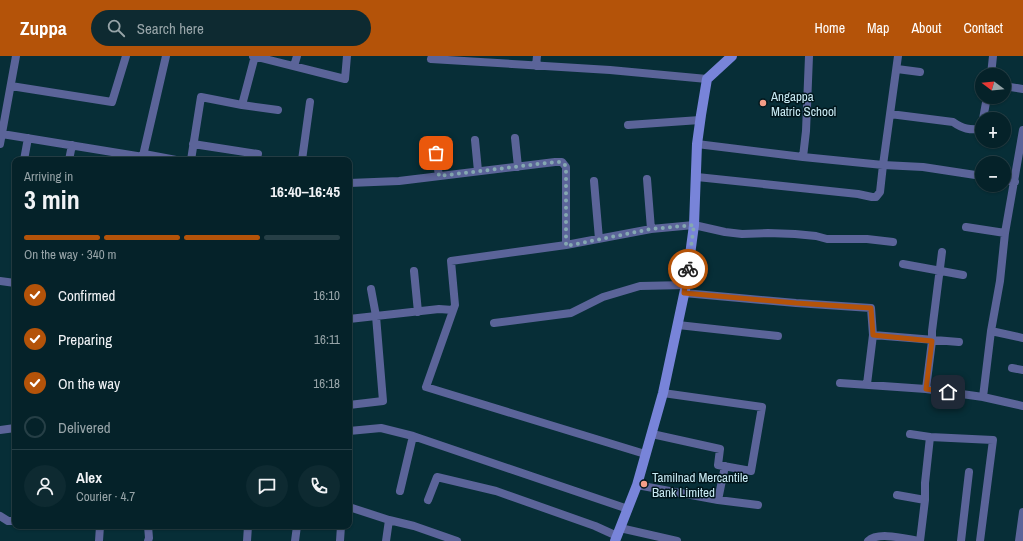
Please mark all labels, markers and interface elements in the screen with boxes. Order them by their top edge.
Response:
search box [91,10,371,46]
text: Zuppa [20,15,67,41]
icon: search [105,17,127,39]
text: Search here [137,18,204,39]
text: Home [814,19,845,37]
text: Map [867,19,889,37]
text: About [911,19,941,37]
text: Contact [963,19,1003,37]
north arrow [975,68,1011,104]
map controls [975,68,1011,192]
place label: Angappa Matric School [770,88,836,120]
marker: Angappa Matric School [758,98,768,108]
button: + [975,112,1011,148]
pin [419,136,453,170]
icon: bag [425,142,447,164]
button: − [975,156,1011,192]
text: Arriving in [24,168,73,185]
text: 16:40–16:45 [270,181,340,202]
text: 3 min [24,182,80,217]
text: On the way · 340 m [24,246,116,263]
courier [668,249,708,289]
icon: bike [677,258,699,280]
icon: check [24,284,46,306]
text: Confirmed [58,285,115,306]
text: 16:10 [313,287,340,304]
icon: check [24,328,46,350]
text: Preparing [58,329,112,350]
text: 16:11 [314,331,340,348]
icon: check [24,372,46,394]
text: On the way [58,373,120,394]
text: 16:18 [313,375,340,392]
pin [931,375,965,409]
icon: home [937,381,959,403]
text: Delivered [58,417,111,438]
button: person [24,465,66,507]
button: chat [246,465,288,507]
button: phone [298,465,340,507]
text: Alex [76,467,102,488]
place label: Tamilnad Mercantile Bank Limited [652,469,748,501]
marker: Tamilnad Mercantile Bank Limited [639,479,649,489]
text: Courier · 4.7 [76,488,135,505]

